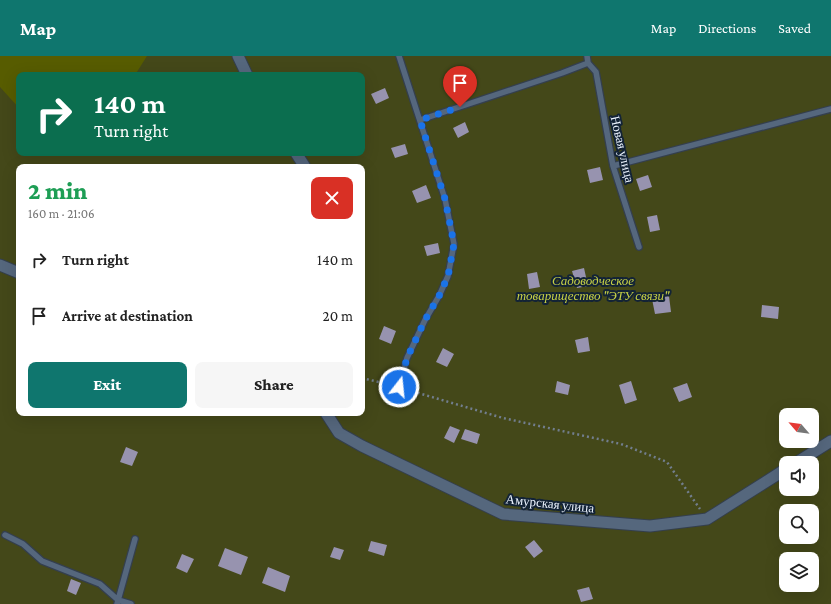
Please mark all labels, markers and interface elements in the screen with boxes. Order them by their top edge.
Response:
text: Map [20,18,56,39]
text: Map [651,20,676,36]
text: Directions [698,20,756,36]
text: Saved [778,20,811,36]
pin [443,66,477,107]
icon: arrive [449,72,471,94]
icon: right [28,88,80,140]
text: 140 m [94,88,166,119]
street label: Новая улица [608,114,638,184]
text: Turn right [94,121,168,141]
text: 2 min [28,177,87,204]
button: close [311,177,353,219]
text: 160 m · 21:06 [28,206,95,221]
icon: right [28,249,50,271]
text: Turn right [62,252,129,268]
text: 140 m [317,252,353,268]
park label: Садоводческое товарищество "ЭТУ связи" [517,273,670,303]
icon: arrive [28,305,50,327]
text: Arrive at destination [62,308,193,324]
text: 20 m [323,308,353,324]
button: Exit [28,362,187,408]
button: Share [195,362,353,408]
position arrow [378,366,420,408]
north arrow [779,408,819,448]
map controls [779,408,819,592]
button: sound [779,456,819,496]
street label: Амурская улица [505,491,595,516]
button: search [779,504,819,544]
button: layers [779,552,819,592]

